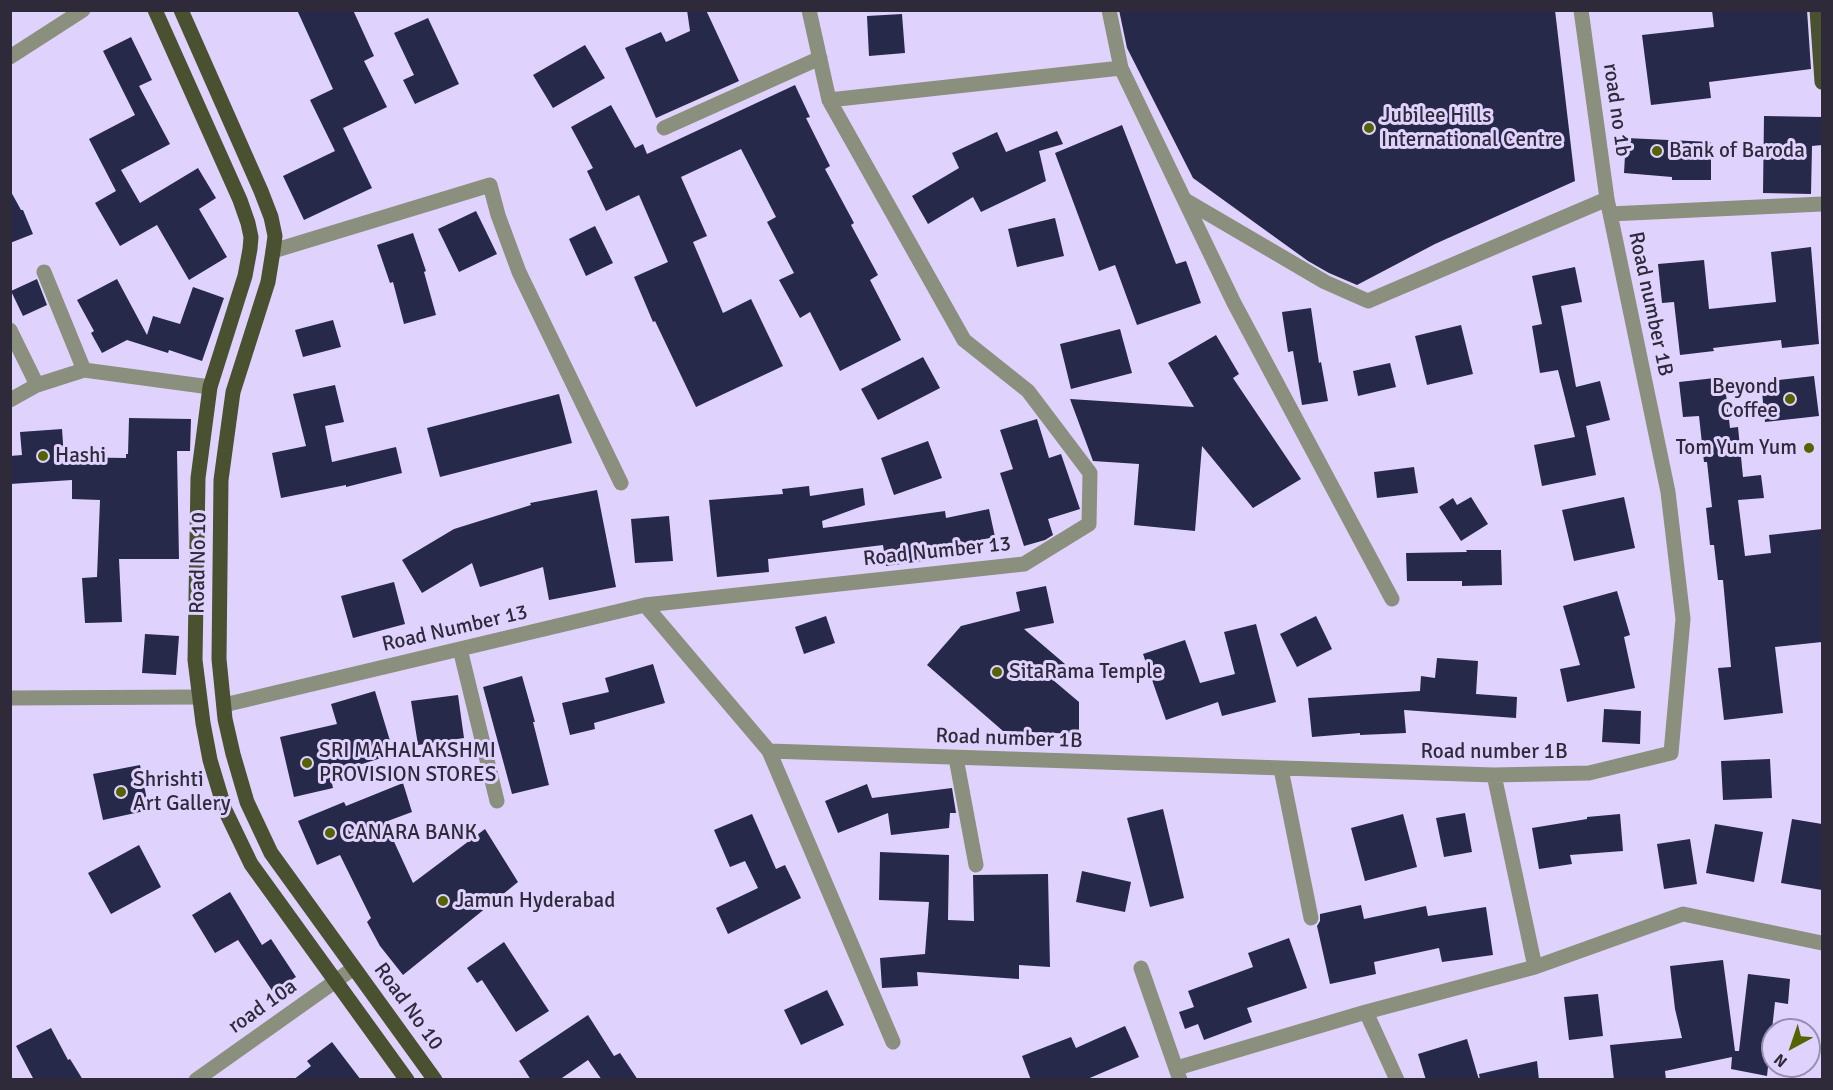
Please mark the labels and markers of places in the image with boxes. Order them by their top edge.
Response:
place label: Jubilee Hills International Centre [1381,103,1563,153]
marker: Jubilee Hills International Centre [1362,121,1376,135]
place label: Bank of Baroda [1669,138,1805,164]
marker: Bank of Baroda [1650,144,1664,158]
place label: Beyond Coffee [1712,374,1778,424]
marker: Beyond Coffee [1783,392,1797,406]
place label: Tom Yum Yum [1676,435,1797,461]
marker: Tom Yum Yum [1802,441,1816,455]
place label: Hashi [55,443,106,469]
marker: Hashi [36,449,50,463]
place label: SitaRama Temple [1009,659,1163,685]
marker: SitaRama Temple [990,665,1004,679]
place label: SRI MAHALAKSHMI PROVISION STORES [319,738,496,788]
marker: SRI MAHALAKSHMI PROVISION STORES [300,756,314,770]
place label: Shrishti Art Gallery [133,767,231,817]
marker: Shrishti Art Gallery [114,785,128,799]
place label: CANARA BANK [342,820,477,846]
marker: CANARA BANK [323,826,337,840]
place label: Jamun Hyderabad [455,888,615,914]
marker: Jamun Hyderabad [436,894,450,908]

